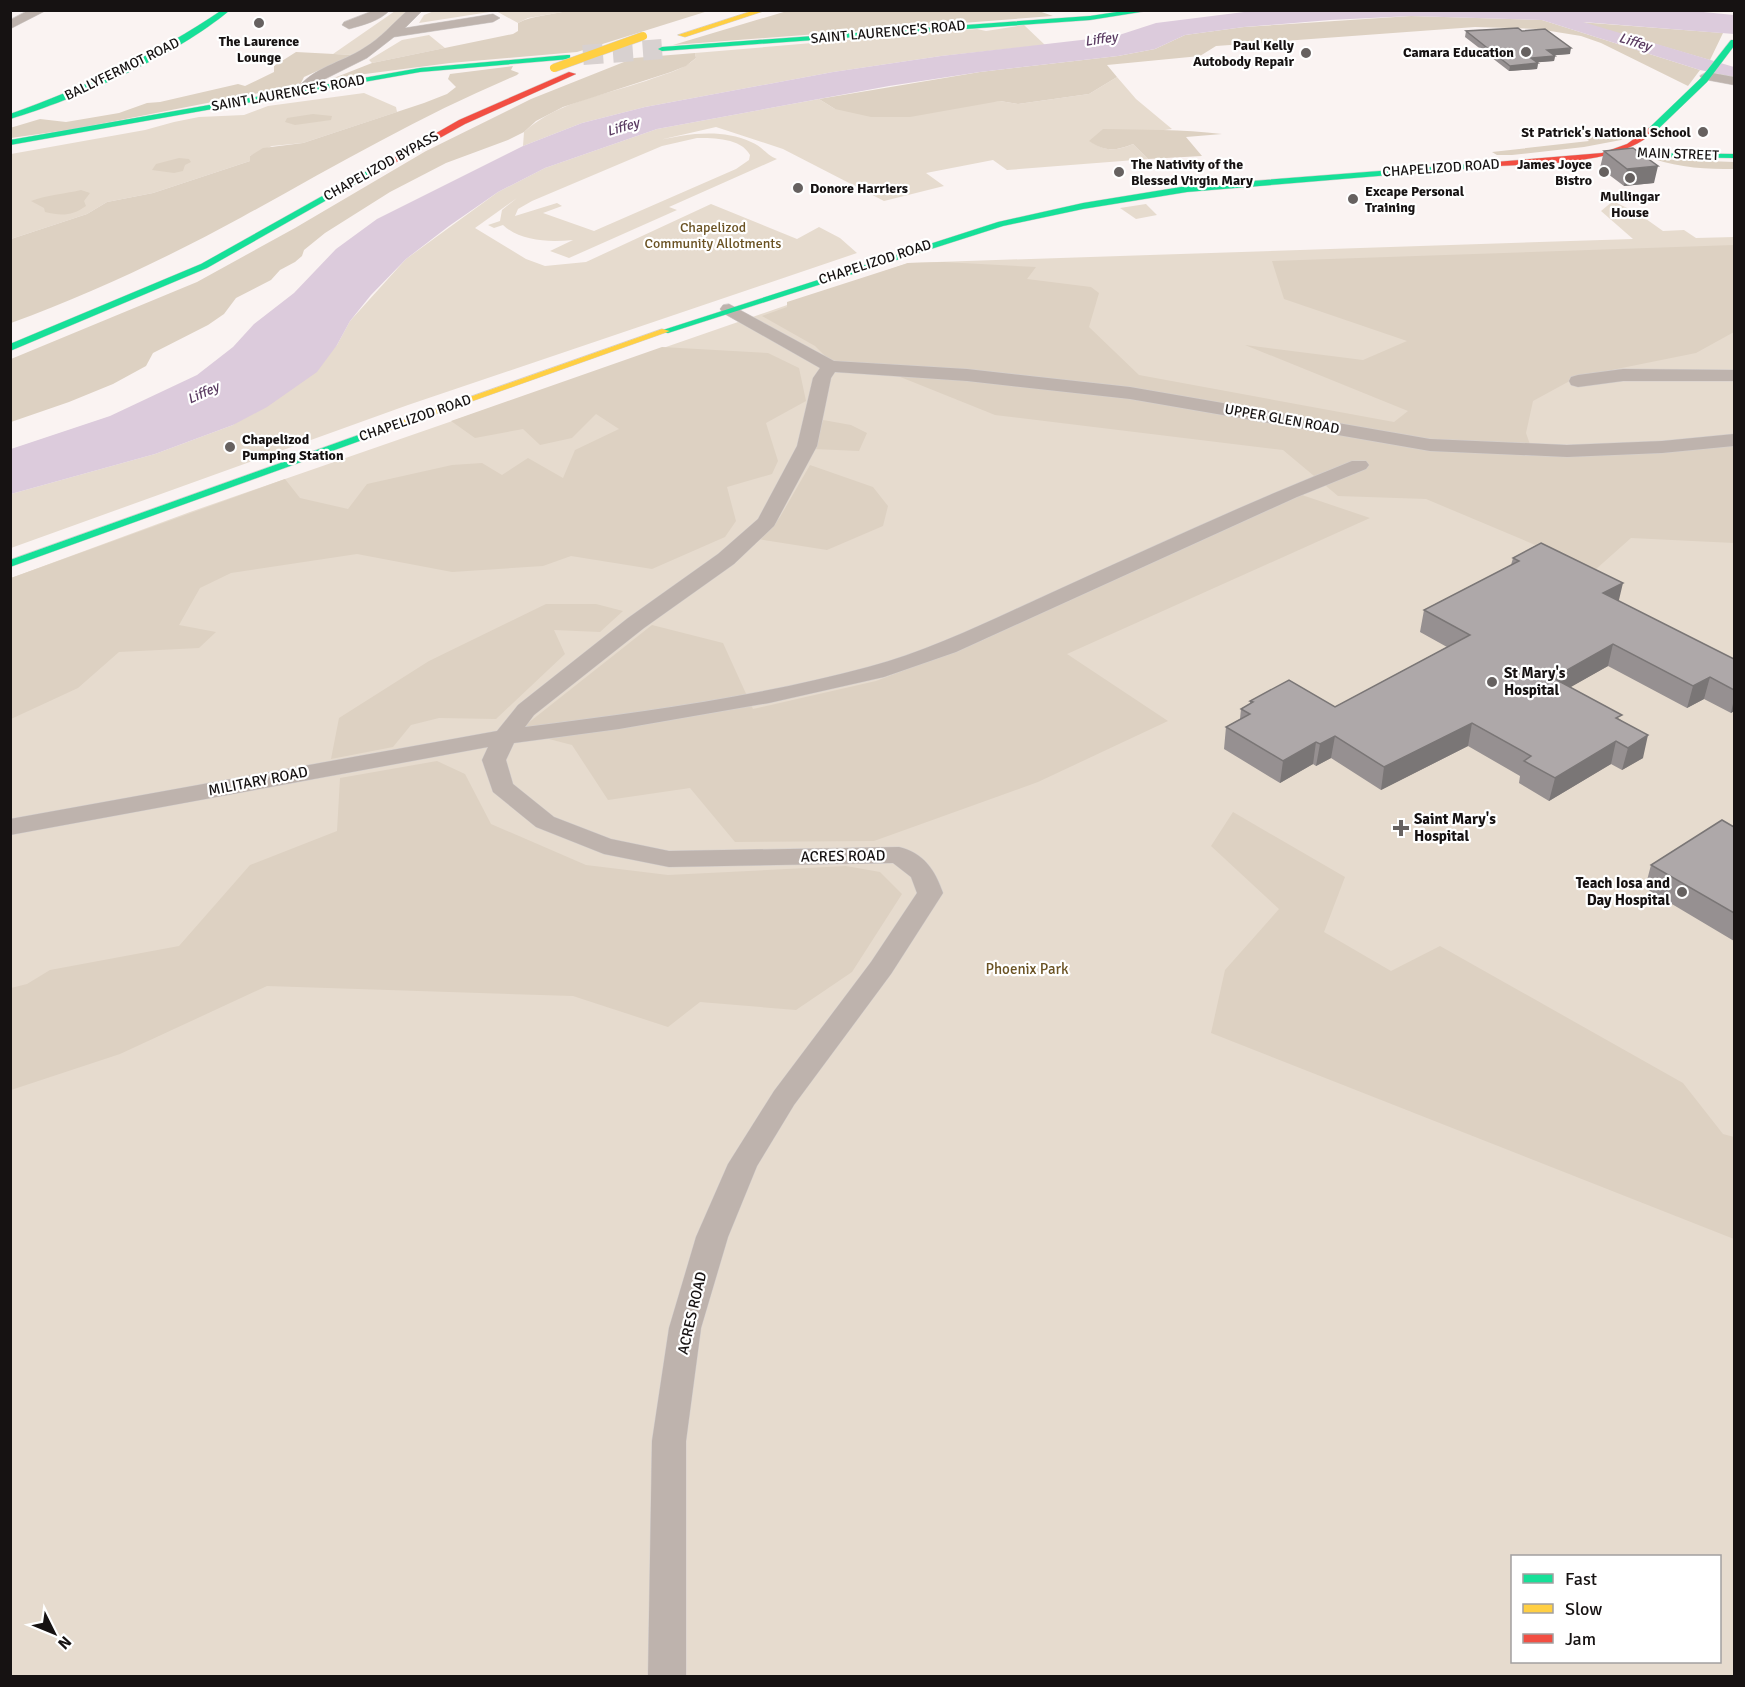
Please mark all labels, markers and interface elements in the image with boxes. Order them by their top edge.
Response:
marker: The Laurence Lounge [252,16,266,30]
street label: SAINT LAURENCE'S ROAD [810,17,966,47]
water label: Liffey [1083,28,1121,50]
water label: Liffey [1617,29,1656,56]
place label: The Laurence Lounge [219,33,299,66]
street label: BALLYFERMOT ROAD [62,34,182,104]
place label: Paul Kelly Autobody Repair [1193,37,1294,70]
place label: Camara Education [1403,44,1514,61]
marker: Camara Education [1519,45,1533,59]
marker: Paul Kelly Autobody Repair [1299,46,1313,60]
street label: SAINT LAURENCE'S ROAD [210,71,366,115]
water label: Liffey [605,113,644,140]
place label: St Patrick's National School [1521,124,1692,141]
marker: St Patrick's National School [1696,125,1710,139]
street label: CHAPELIZOD BYPASS [321,127,442,205]
street label: MAIN STREET [1637,144,1719,164]
street label: CHAPELIZOD ROAD [1382,155,1500,181]
place label: The Nativity of the Blessed Virgin Mary [1131,156,1253,189]
place label: James Joyce Bistro [1517,156,1592,189]
marker: The Nativity of the Blessed Virgin Mary [1112,165,1126,179]
marker: James Joyce Bistro [1597,165,1611,179]
marker: Mullingar House [1623,171,1637,185]
place label: Donore Harriers [810,180,908,197]
marker: Donore Harriers [791,181,805,195]
place label: Excape Personal Training [1365,183,1465,216]
place label: Mullingar House [1600,188,1660,221]
marker: Excape Personal Training [1346,192,1360,206]
park label: Chapelizod Community Allotments [645,219,781,252]
street label: CHAPELIZOD ROAD [817,236,933,288]
water label: Liffey [184,377,224,408]
street label: CHAPELIZOD ROAD [357,391,473,445]
street label: UPPER GLEN ROAD [1223,401,1341,437]
place label: Chapelizod Pumping Station [242,431,344,464]
marker: Chapelizod Pumping Station [223,440,237,454]
place label: St Mary's Hospital [1504,664,1566,699]
marker: St Mary's Hospital [1485,675,1499,689]
street label: MILITARY ROAD [207,763,309,799]
place label: Saint Mary's Hospital [1414,810,1496,845]
marker: Saint Mary's Hospital [1392,819,1410,837]
street label: ACRES ROAD [801,846,885,866]
place label: Teach Iosa and Day Hospital [1576,874,1670,909]
marker: Teach Iosa and Day Hospital [1675,885,1689,899]
park label: Phoenix Park [985,960,1069,978]
street label: ACRES ROAD [674,1270,710,1356]
legend [1511,1555,1721,1663]
text: Fast [1565,1568,1597,1590]
text: Slow [1565,1598,1602,1620]
north arrow [24,1603,84,1663]
text: Jam [1565,1628,1596,1650]
text: N [53,1632,75,1653]

